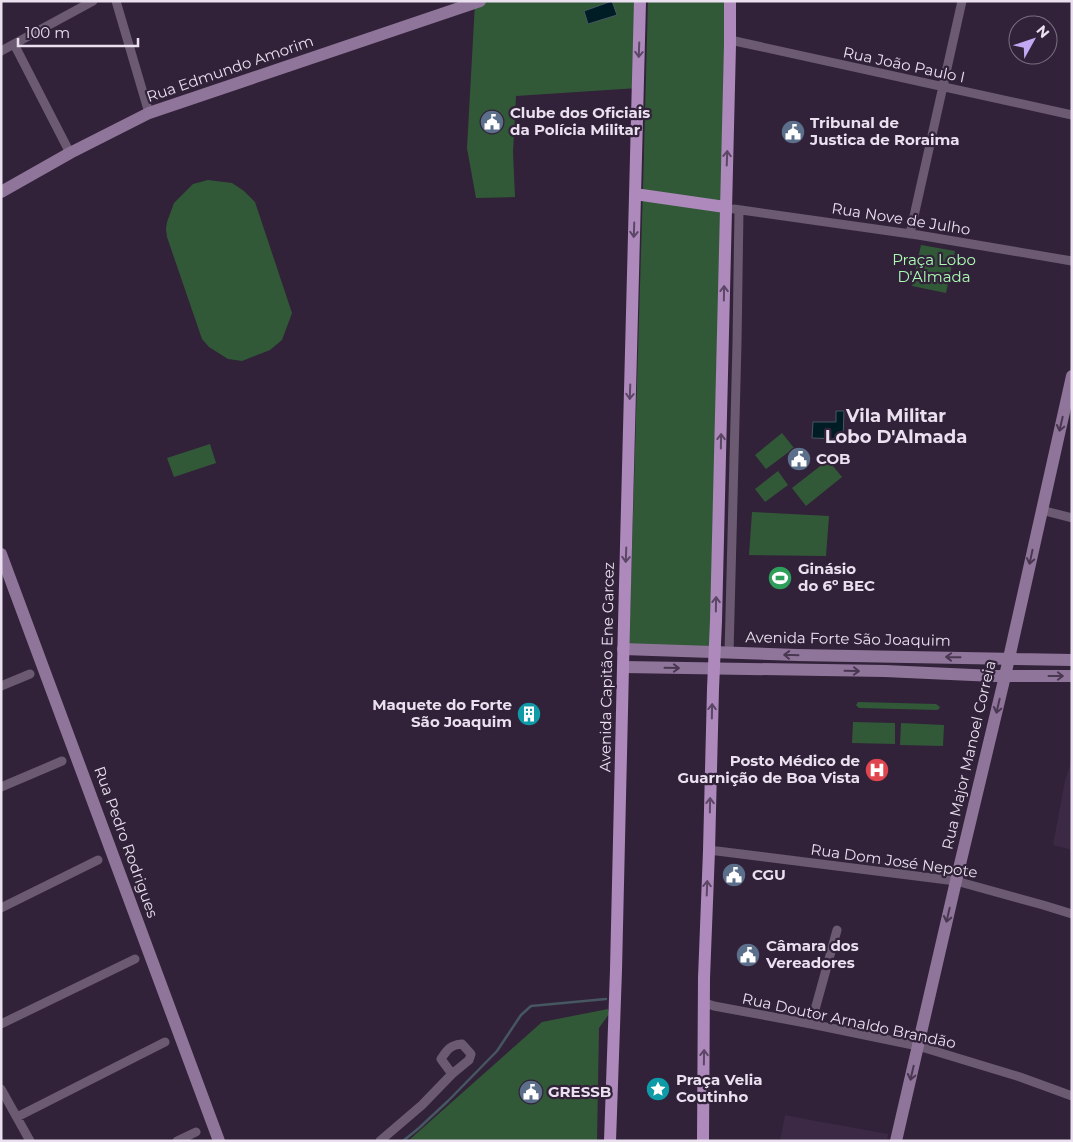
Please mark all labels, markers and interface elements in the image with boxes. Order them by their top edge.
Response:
scale bar [18,15,138,47]
north arrow [1008,15,1058,65]
text: N [1032,22,1053,42]
text: 100 m [25,23,70,42]
street label: Rua Edmundo Amorim [144,31,316,106]
one-way arrow [634,42,644,58]
street label: Rua João Paulo I [841,42,967,87]
place label: Clube dos Oficiais da Polícia Militar [510,103,650,139]
public building icon: Clube dos Oficiais da Polícia Militar [479,109,505,135]
place label: Tribunal de Justica de Roraima [809,113,959,149]
public building icon: Tribunal de Justica de Roraima [780,119,806,145]
one-way arrow [722,150,732,166]
street label: Rua Nove de Julho [830,198,972,239]
one-way arrow [630,222,639,238]
park label: Praça Lobo D'Almada [892,250,976,286]
one-way arrow [719,285,729,302]
one-way arrow [625,384,635,400]
district label: Vila Militar Lobo D'Almada [825,405,967,448]
one-way arrow [1056,415,1065,431]
one-way arrow [716,434,725,450]
public building icon: COB [786,446,812,472]
place label: COB [816,449,851,468]
one-way arrow [621,546,631,563]
one-way arrow [1026,549,1035,565]
place label: Ginásio do 6º BEC [798,559,875,595]
street label: Avenida Capitão Ene Garcez [595,561,618,772]
sports icon: Ginásio do 6º BEC [767,565,793,591]
one-way arrow [712,596,721,612]
street label: Avenida Forte São Joaquim [745,627,951,650]
one-way arrow [783,650,799,660]
one-way arrow [945,652,962,662]
street label: Rua Major Manoel Correia [937,658,1000,851]
one-way arrow [664,663,680,673]
one-way arrow [844,666,860,676]
one-way arrow [1048,671,1064,681]
place label: Maquete do Forte São Joaquim [372,695,512,731]
one-way arrow [993,697,1002,713]
building icon: Maquete do Forte São Joaquim [516,701,542,727]
one-way arrow [707,703,717,720]
place label: Posto Médico de Guarnição de Boa Vista [677,751,860,787]
hospital icon: Posto Médico de Guarnição de Boa Vista [864,757,890,783]
street label: Rua Pedro Rodrigues [90,764,163,920]
one-way arrow [705,797,715,814]
street label: Rua Dom José Nepote [809,839,979,882]
public building icon: CGU [721,862,747,888]
place label: CGU [752,865,786,884]
one-way arrow [703,880,712,896]
one-way arrow [943,906,952,922]
place label: Câmara dos Vereadores [765,936,859,972]
public building icon: Câmara dos Vereadores [735,942,761,968]
street label: Rua Doutor Arnaldo Brandão [740,989,958,1052]
one-way arrow [699,1049,709,1066]
one-way arrow [907,1065,916,1081]
place label: Praça Velia Coutinho [676,1070,763,1106]
place icon: Praça Velia Coutinho [645,1076,671,1102]
public building icon: GRESSB [518,1079,544,1105]
place label: GRESSB [548,1082,611,1101]

